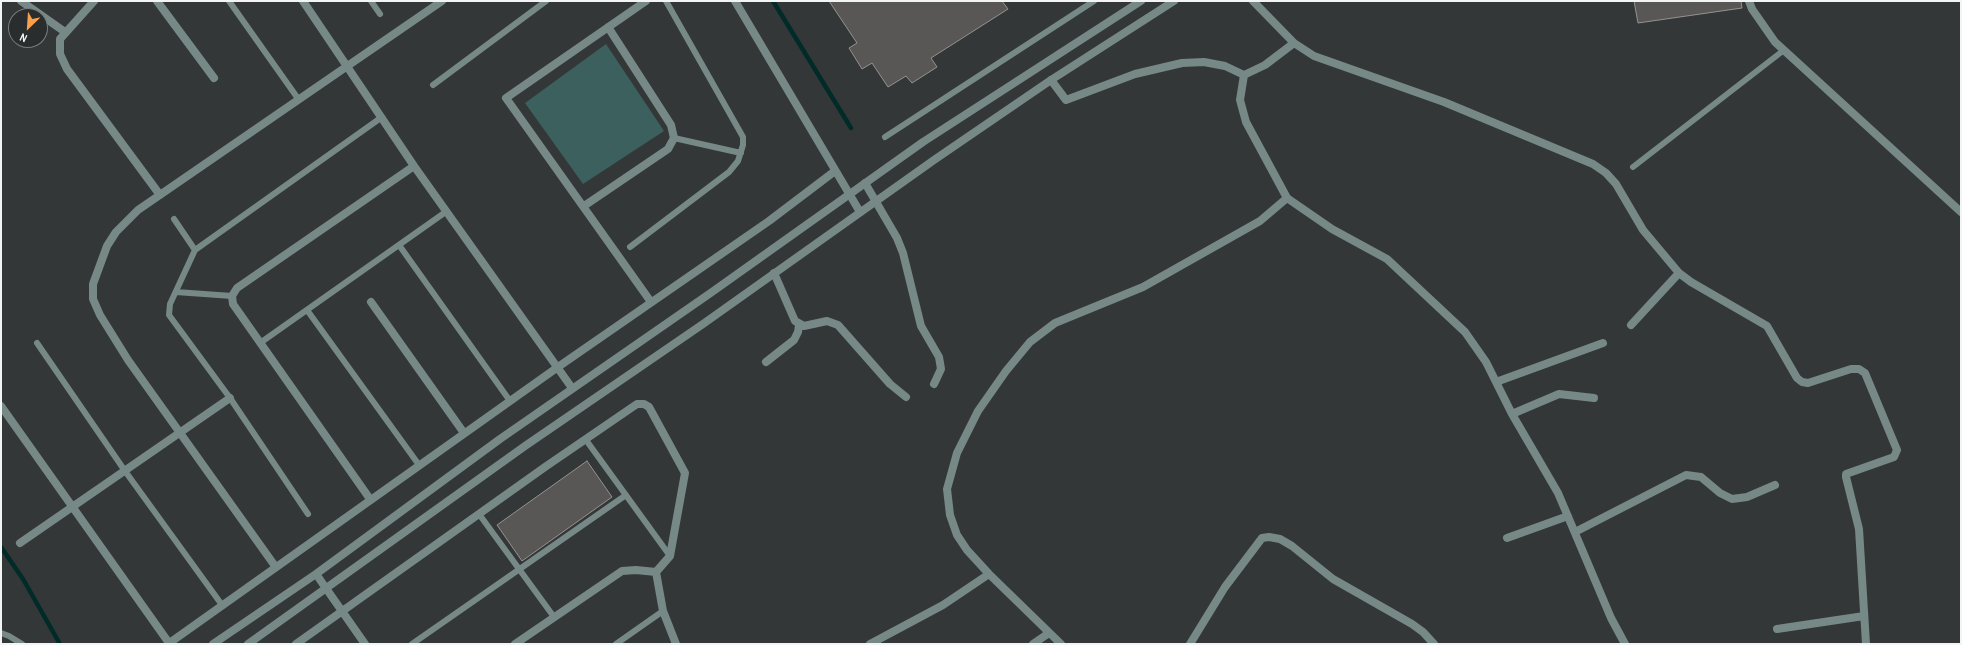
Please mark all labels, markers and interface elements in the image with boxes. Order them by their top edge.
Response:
north arrow [8,8,48,48]
text: N [17,30,29,46]

